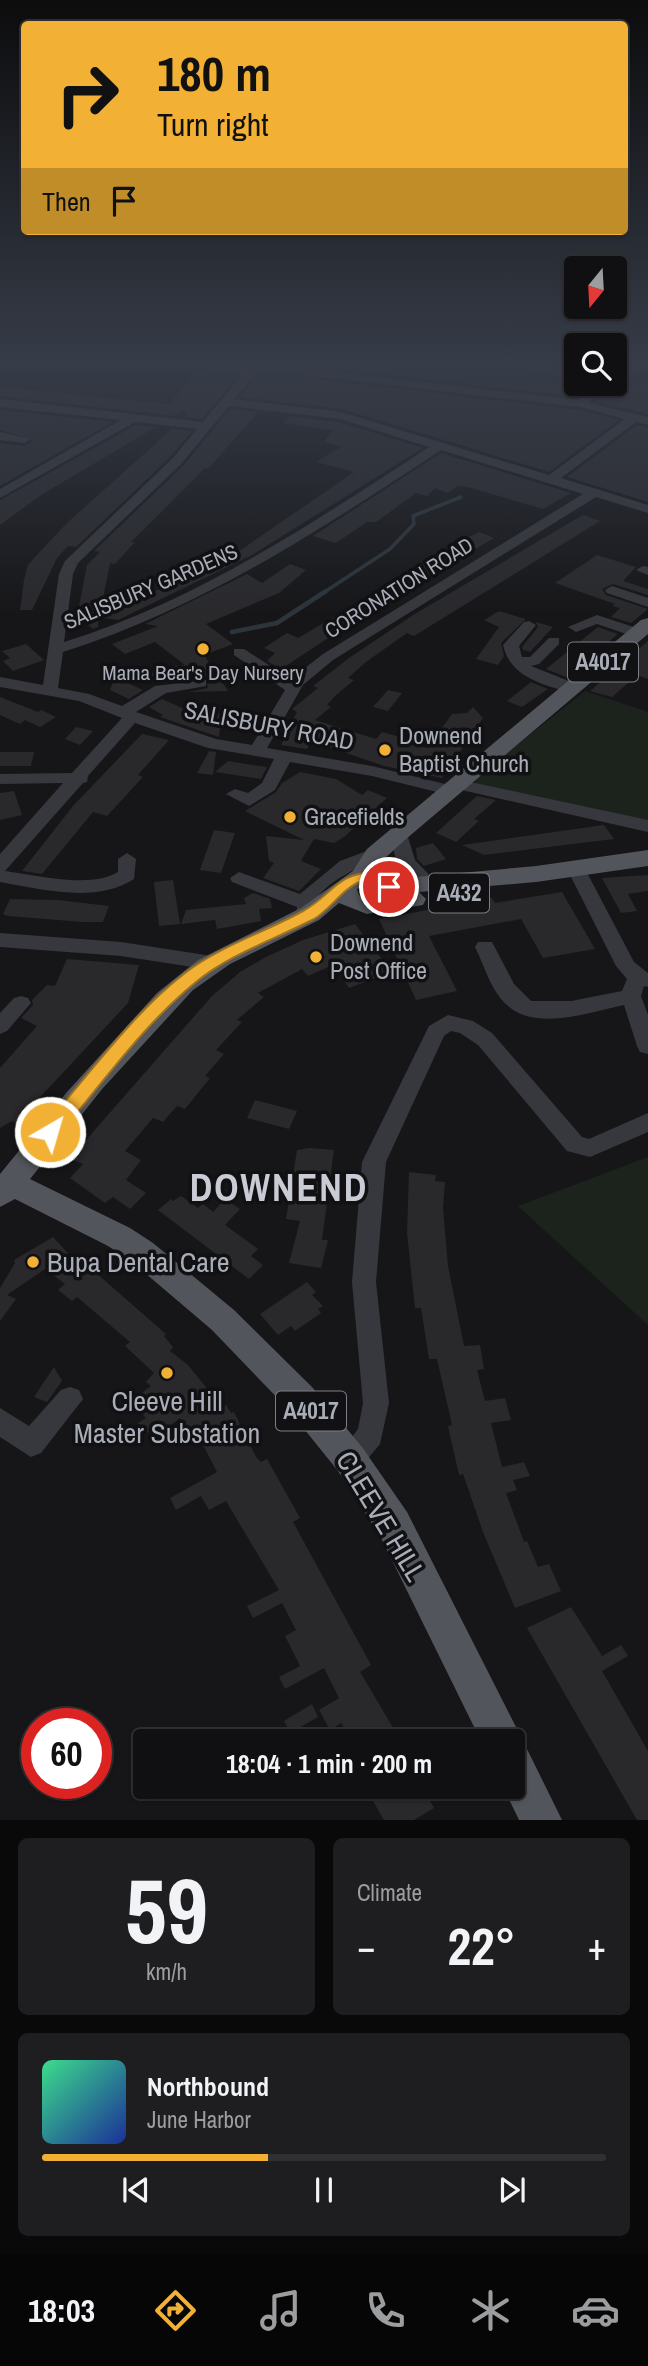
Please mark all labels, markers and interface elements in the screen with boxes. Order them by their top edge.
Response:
text: 180 m [157,40,271,106]
icon: right [42,49,133,140]
text: Turn right [157,103,269,146]
icon: arrive [105,182,143,220]
text: Then [42,184,91,219]
north arrow [564,256,626,318]
map controls [564,256,627,396]
button: search [564,333,627,396]
street label: CORONATION ROAD [319,530,479,645]
street label: SALISBURY GARDENS [60,537,242,636]
marker: Mama Bear's Day Nursery [195,641,211,657]
road number: A4017 [568,642,638,682]
place label: Mama Bear's Day Nursery [102,658,304,687]
street label: SALISBURY ROAD [182,693,357,757]
place label: Downend Baptist Church [399,719,529,779]
marker: Downend Baptist Church [377,742,393,758]
place label: Gracefields [304,800,405,832]
marker: Gracefields [282,809,298,825]
pin [359,857,419,917]
icon: arrive [370,868,408,906]
road number: A432 [429,874,489,912]
place label: Downend Post Office [330,926,427,986]
marker: Downend Post Office [308,949,324,965]
position arrow [13,1095,87,1169]
district label: DOWNEND [190,1162,368,1213]
place label: Bupa Dental Care [47,1243,230,1281]
marker: Bupa Dental Care [25,1254,41,1270]
marker: Cleeve Hill Master Substation [159,1365,175,1381]
place label: Cleeve Hill Master Substation [74,1382,260,1452]
road number: A4017 [276,1392,346,1430]
street label: CLEEVE HILL [327,1444,435,1588]
speed limit sign: 60 [21,1708,112,1799]
text: 18:04 · 1 min · 200 m [226,1746,432,1781]
text: 59 [125,1849,208,1971]
text: Climate [357,1877,422,1908]
text: 22° [447,1911,516,1981]
text: − [357,1921,375,1972]
text: + [588,1921,606,1972]
text: km/h [146,1956,187,1987]
text: Northbound [147,2069,269,2104]
text: June Harbor [147,2104,251,2135]
icon: previous [117,2171,155,2209]
icon: pause [305,2171,343,2209]
icon: next [493,2171,531,2209]
icon: directions [151,2286,200,2335]
icon: music [256,2286,305,2335]
icon: phone [361,2286,410,2335]
icon: climate [466,2286,515,2335]
icon: car [571,2286,620,2335]
text: 18:03 [28,2289,95,2332]

